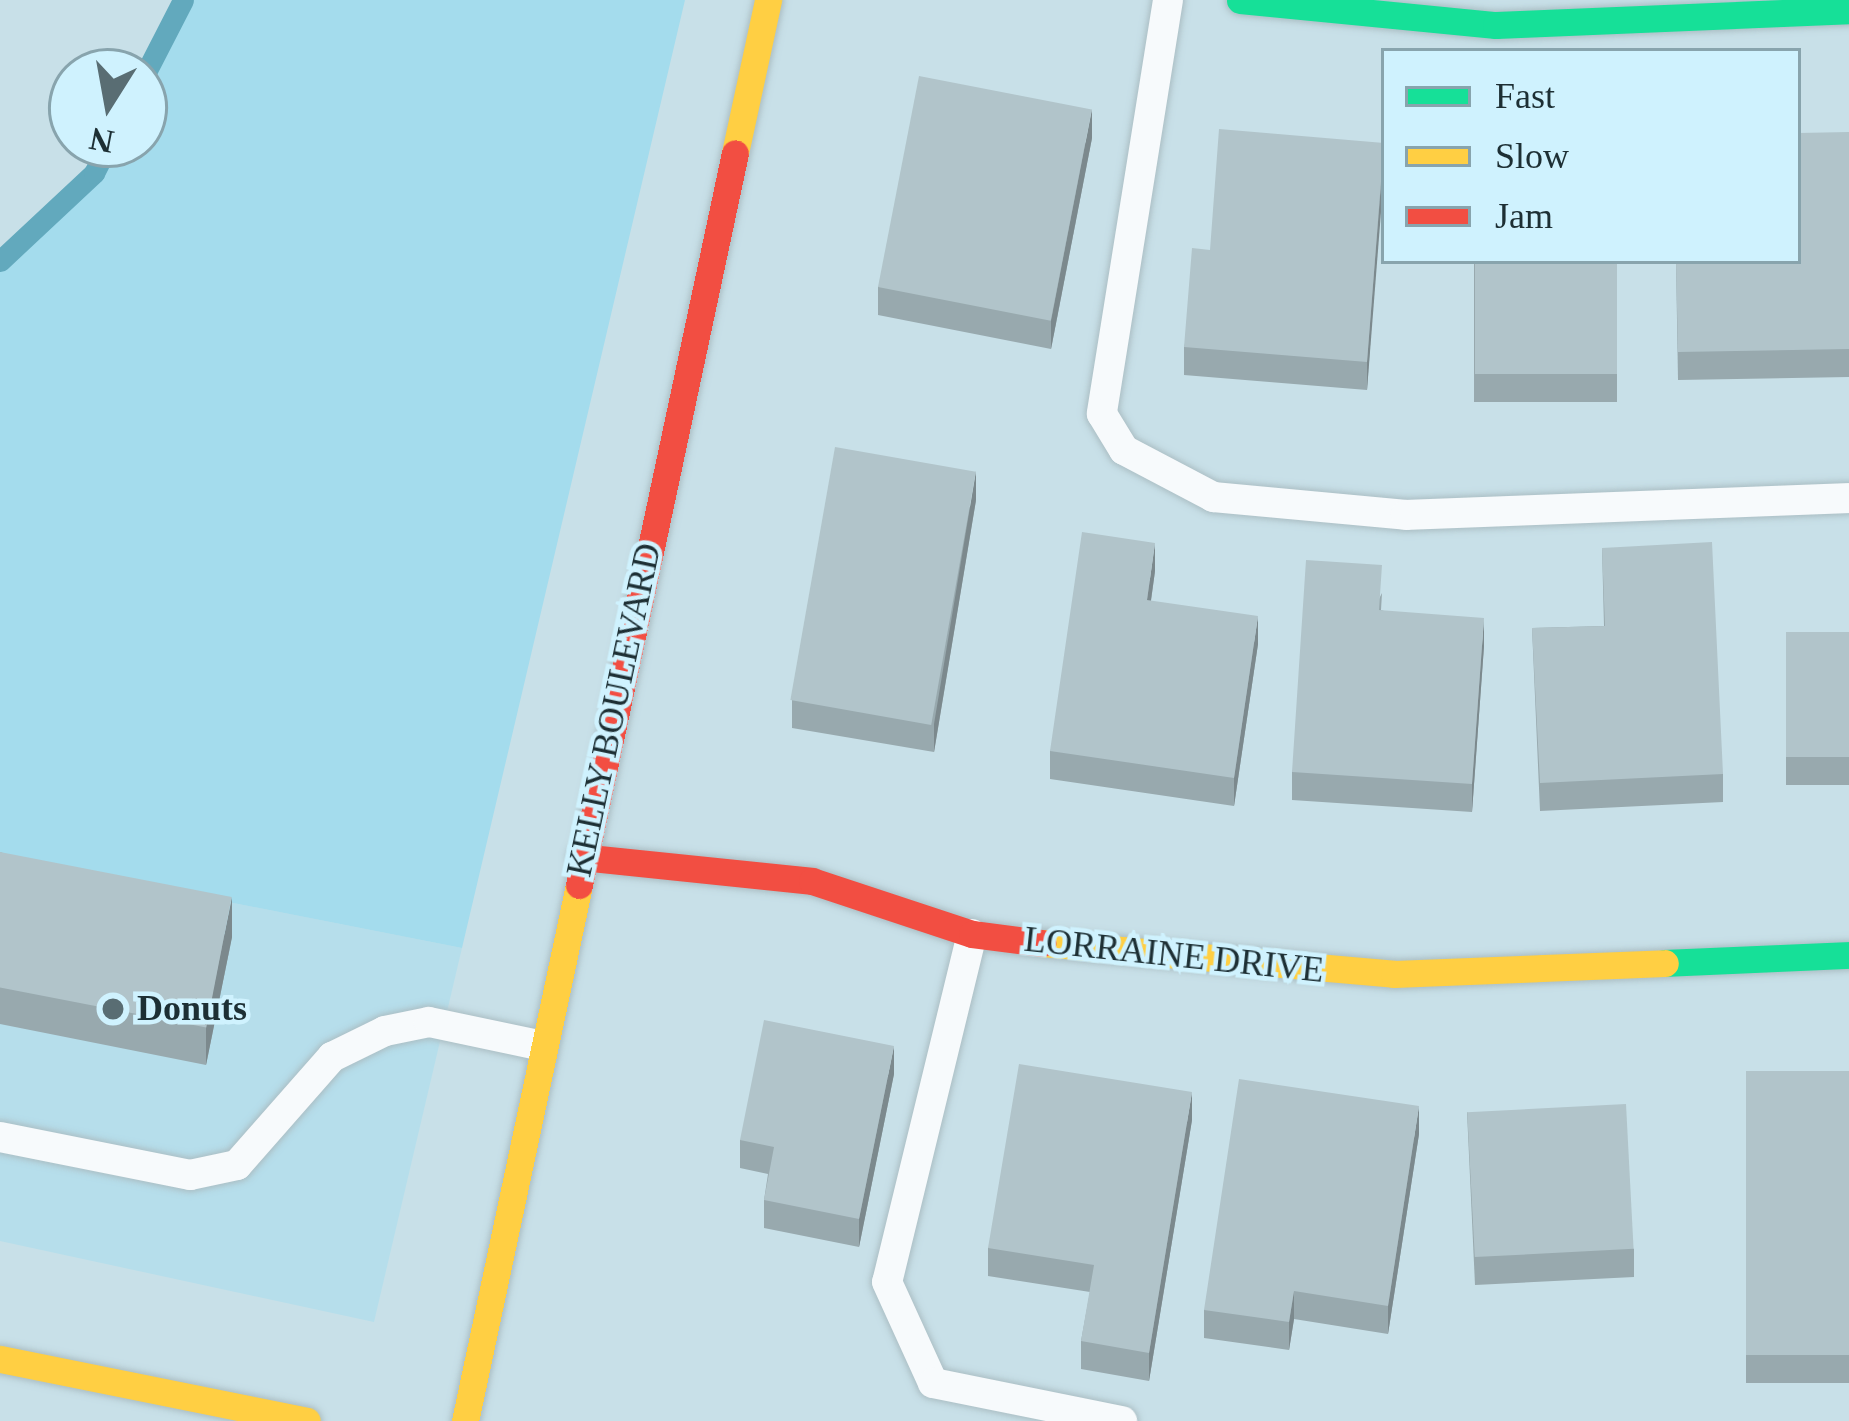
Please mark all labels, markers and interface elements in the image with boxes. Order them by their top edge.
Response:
north arrow [48,48,168,168]
legend [1381,48,1801,264]
text: Fast [1495,76,1555,116]
text: N [87,120,117,160]
text: Slow [1495,136,1569,176]
text: Jam [1495,196,1553,236]
street label: KELLY BOULEVARD [557,539,671,881]
street label: LORRAINE DRIVE [1022,918,1326,992]
place label: Donuts [137,987,247,1031]
marker: Donuts [100,996,126,1022]

